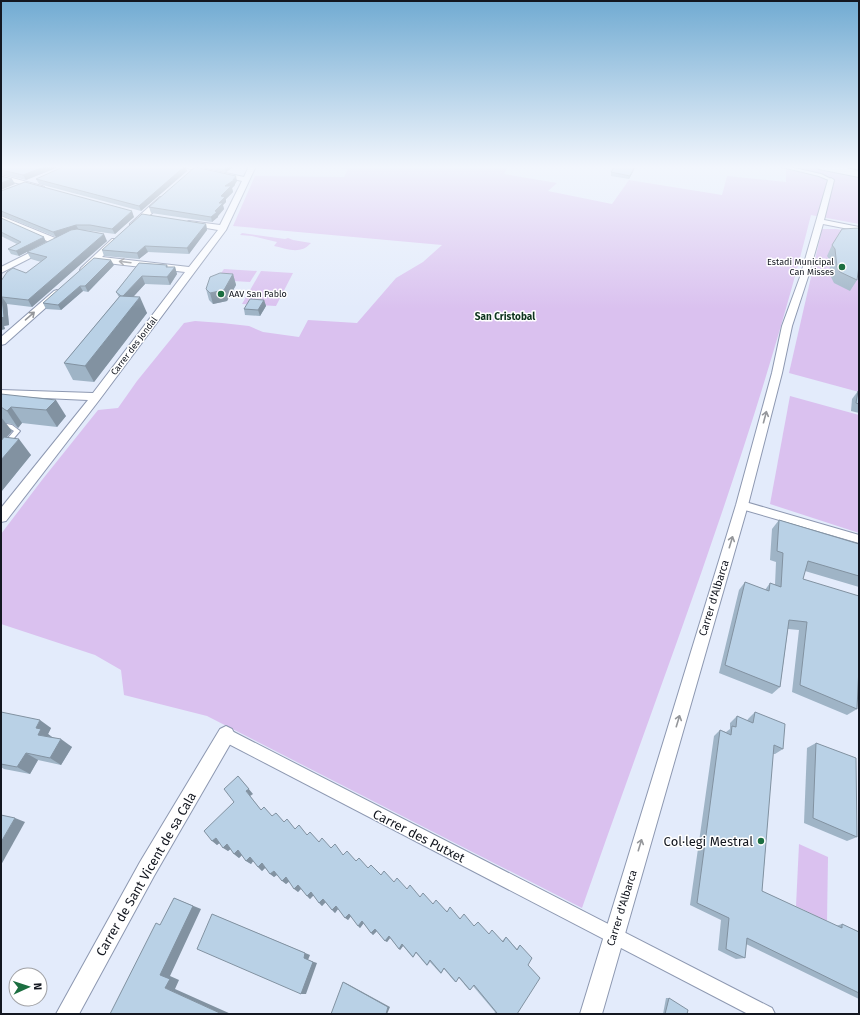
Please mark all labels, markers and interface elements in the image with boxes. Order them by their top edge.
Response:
place label: Estadi Municipal Can Misses [767,257,834,277]
one-way arrow [119,258,132,266]
marker: Estadi Municipal Can Misses [837,262,847,272]
marker: AAV San Pablo [216,289,226,299]
place label: AAV San Pablo [229,289,287,299]
district label: San Cristobal [475,311,535,323]
one-way arrow [25,312,36,321]
street label: Carrer des Jondal [109,315,159,377]
one-way arrow [762,411,770,424]
one-way arrow [728,536,735,549]
street label: Carrer d'Albarca [696,558,732,638]
one-way arrow [675,714,682,727]
street label: Carrer de Sant Vicent de sa Cala [93,789,199,959]
street label: Carrer des Putxet [371,806,468,866]
place label: Col·legi Mestral [664,834,753,849]
marker: Col·legi Mestral [756,836,766,846]
one-way arrow [637,839,644,852]
street label: Carrer d'Albarca [604,868,640,948]
north arrow [8,967,48,1007]
text: N [31,983,44,990]

